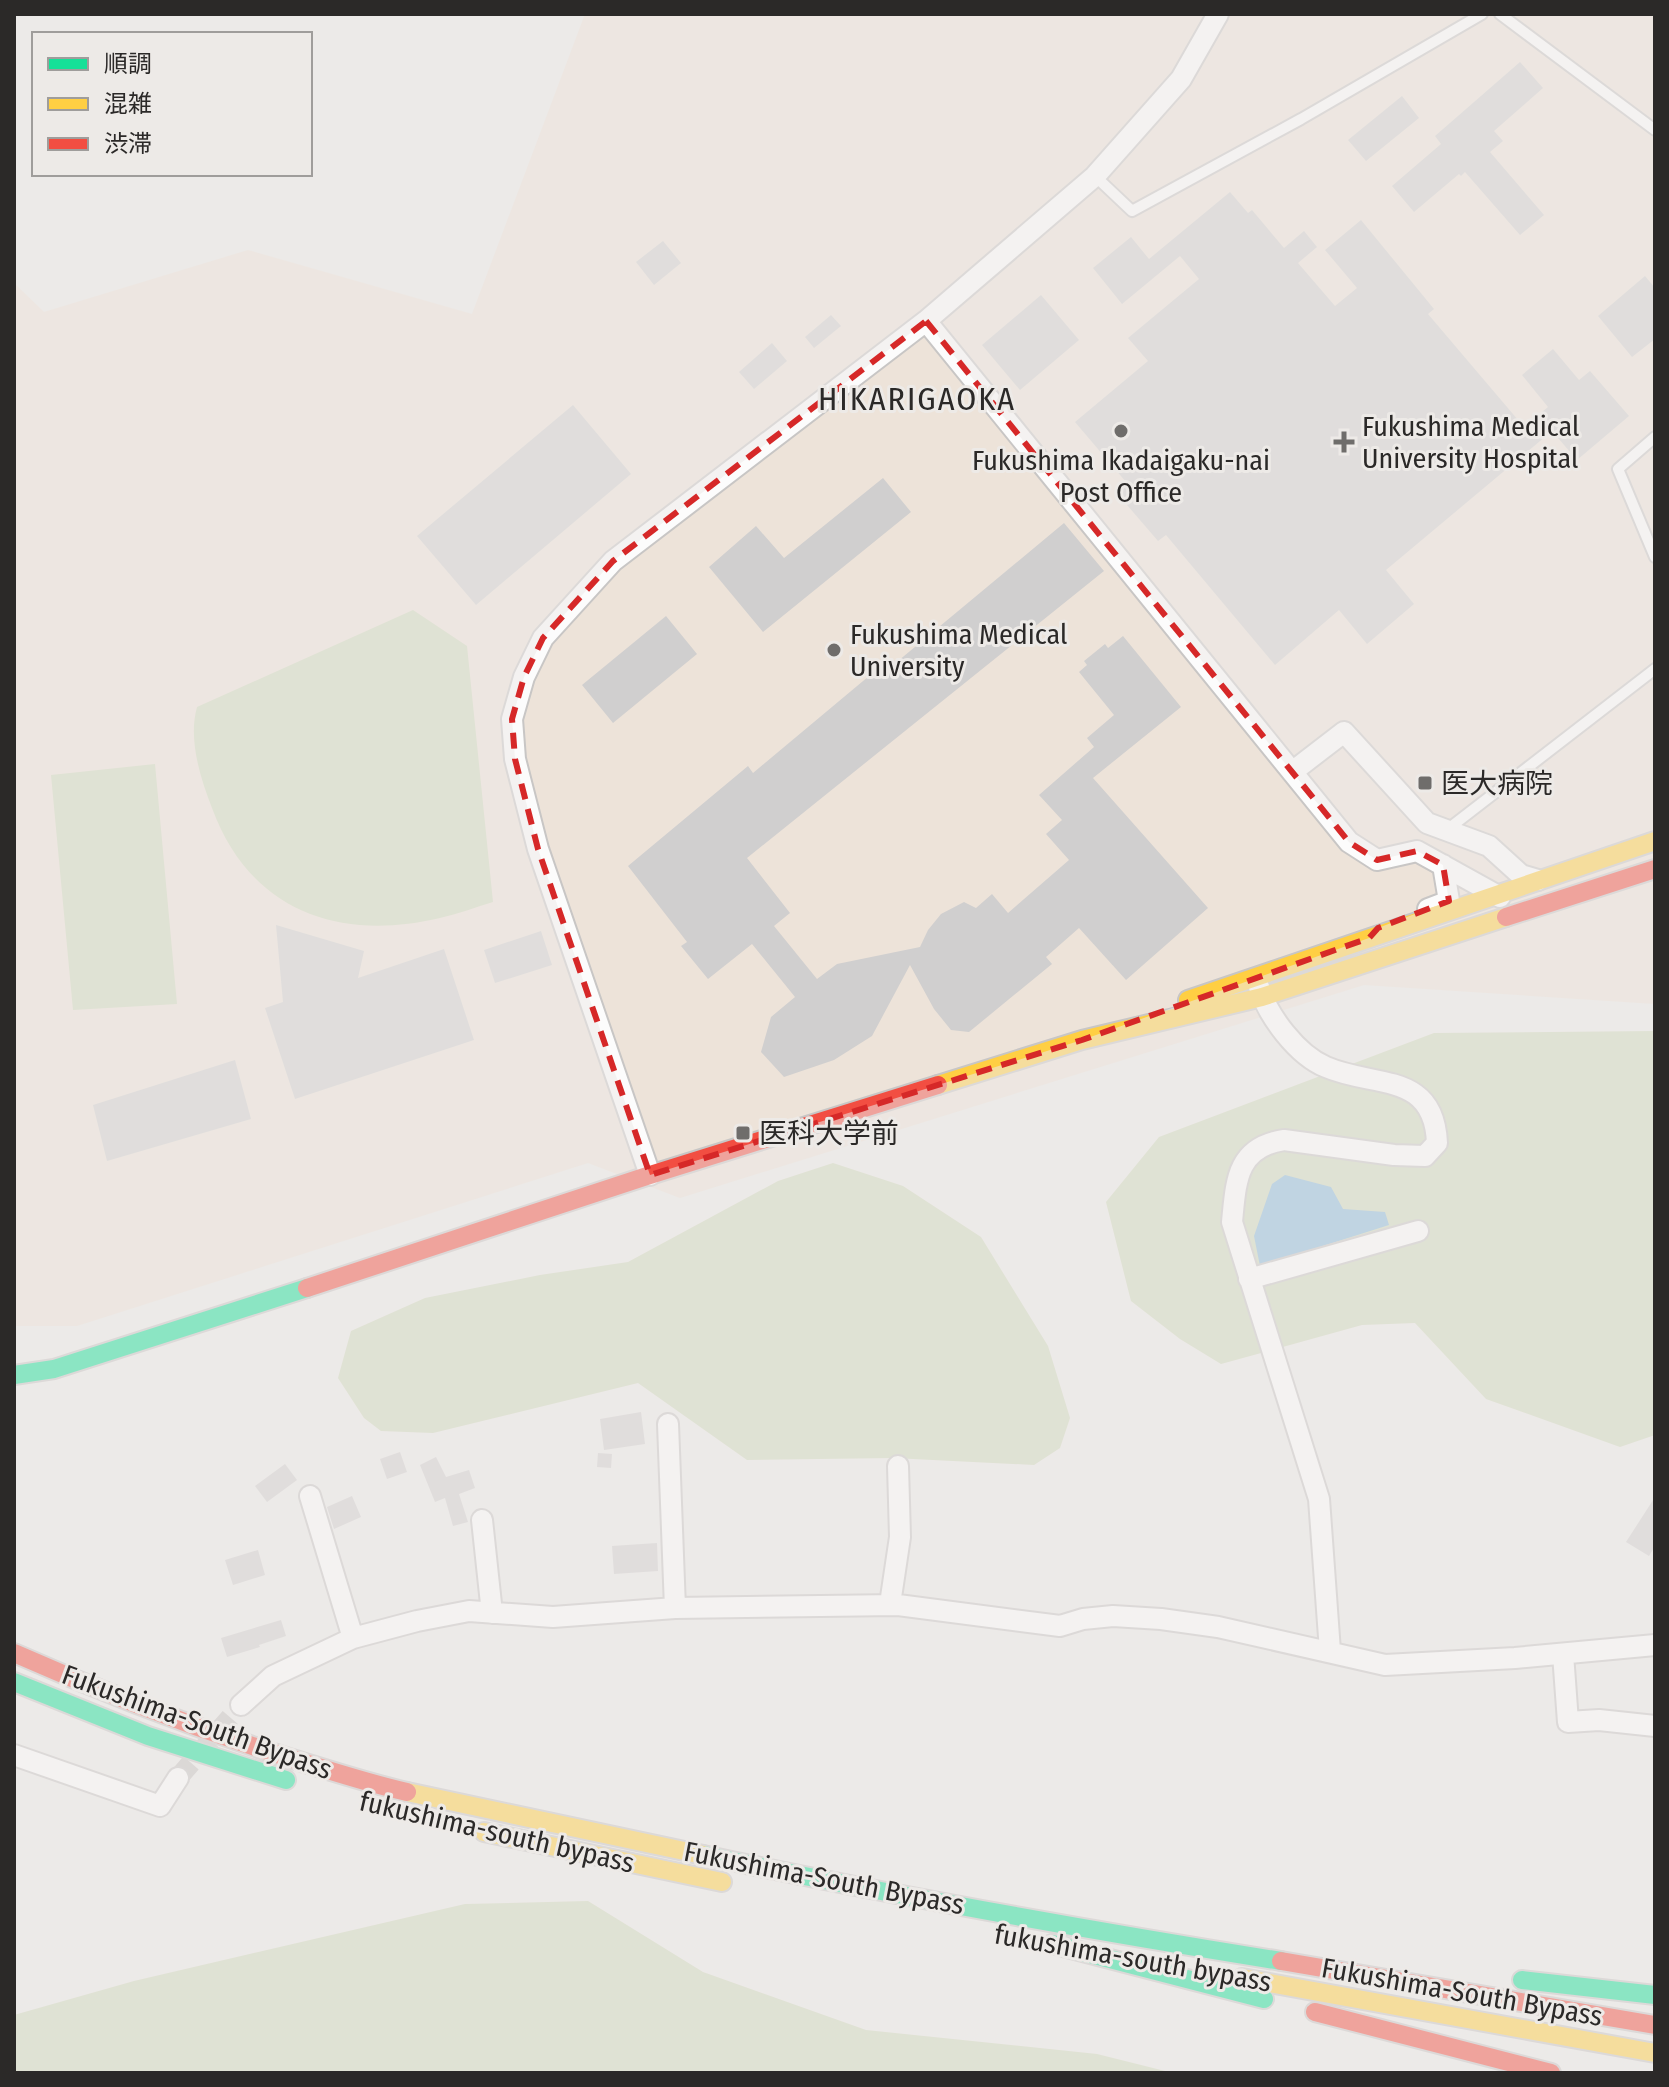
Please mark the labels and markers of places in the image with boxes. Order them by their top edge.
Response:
place label: Fukushima Medical University Hospital [1362,410,1579,475]
marker: Fukushima Ikadaigaku-nai Post Office [1112,422,1130,440]
marker: Fukushima Medical University Hospital [1333,431,1355,453]
place label: Fukushima Ikadaigaku-nai Post Office [972,444,1270,509]
place label: Fukushima Medical University [850,618,1067,683]
marker: Fukushima Medical University [825,641,843,659]
place label: 医大病院 [1441,767,1553,800]
marker: 医大病院 [1416,774,1434,792]
place label: 医科大学前 [759,1117,899,1150]
marker: 医科大学前 [734,1124,752,1142]

